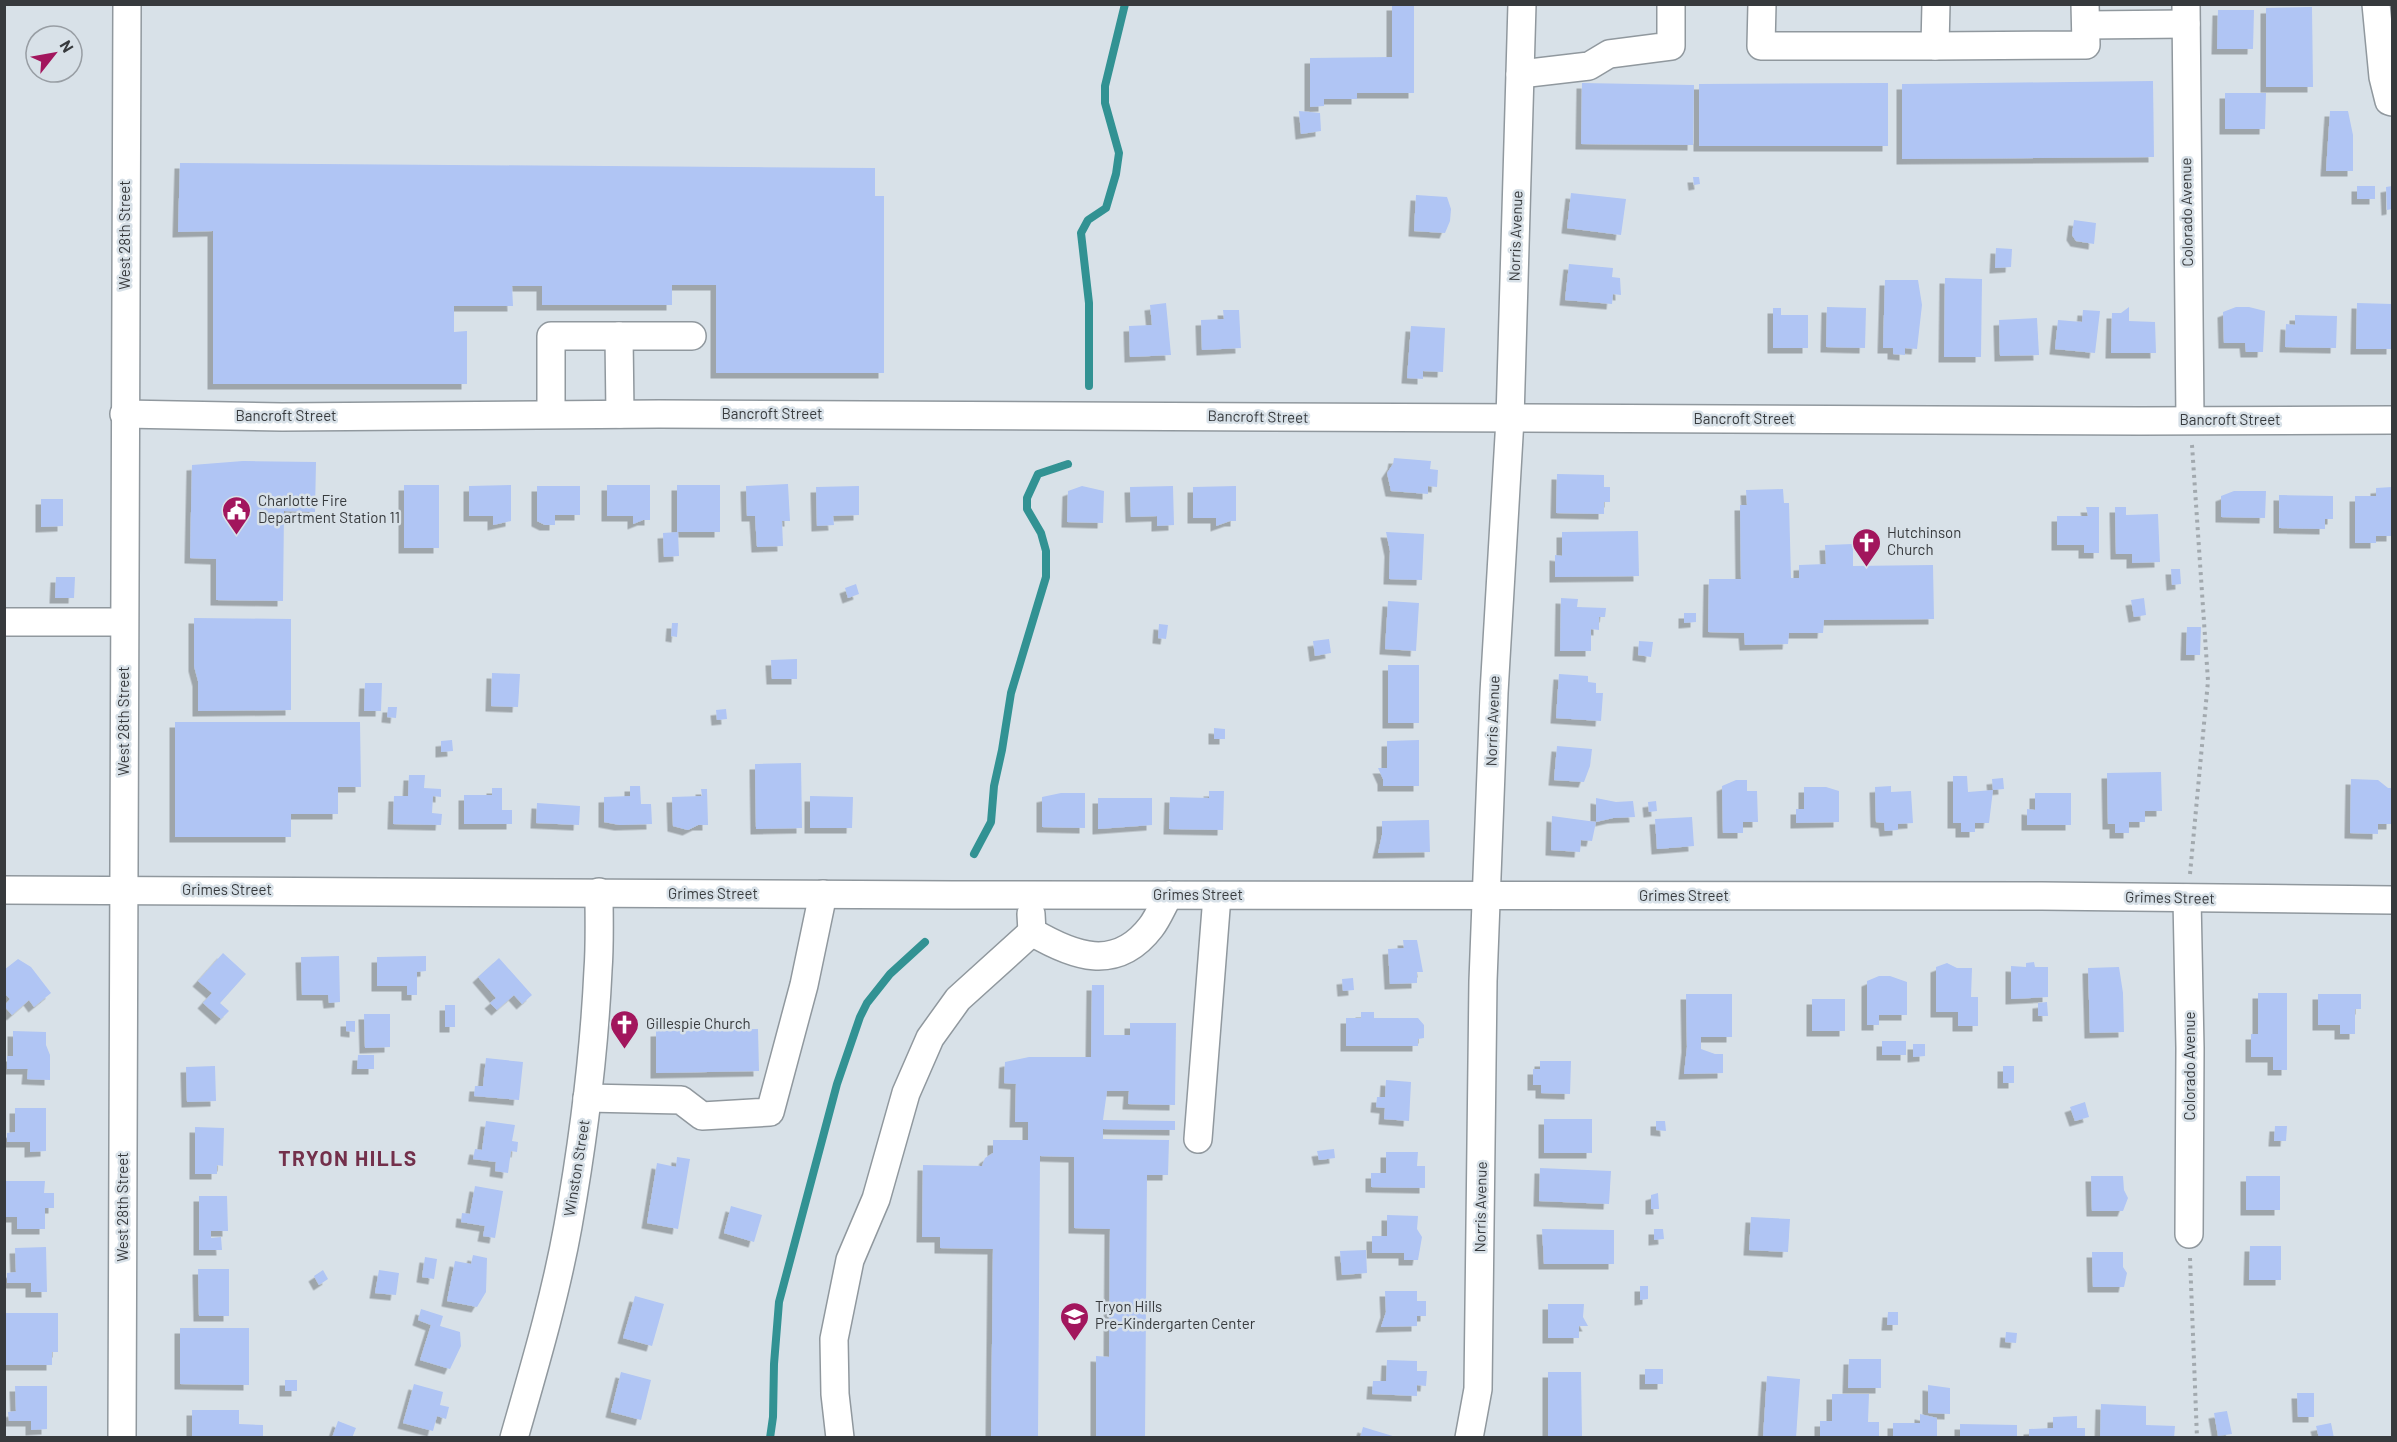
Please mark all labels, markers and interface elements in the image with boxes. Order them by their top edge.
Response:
north arrow [24,24,84,84]
text: N [56,37,78,55]
street label: Colorado Avenue [2176,157,2196,267]
street label: West 28th Street [115,180,133,290]
street label: Norris Avenue [1504,190,1526,282]
street label: Bancroft Street [722,404,822,422]
street label: Bancroft Street [236,406,336,424]
street label: Bancroft Street [1207,406,1309,426]
street label: Bancroft Street [1694,409,1794,427]
street label: Bancroft Street [2180,410,2280,428]
place label: Charlotte Fire Department Station 11 [258,491,400,526]
public building icon: Charlotte Fire Department Station 11 [221,494,253,536]
place label: Hutchinson Church [1887,523,1961,558]
church icon: Hutchinson Church [1850,526,1882,568]
street label: West 28th Street [114,666,132,776]
street label: Norris Avenue [1481,675,1503,767]
street label: Grimes Street [182,880,272,898]
street label: Grimes Street [668,884,758,902]
street label: Grimes Street [1153,885,1243,903]
street label: Grimes Street [1639,886,1729,904]
street label: Grimes Street [2125,887,2215,907]
church icon: Gillespie Church [609,1008,641,1050]
street label: Colorado Avenue [2180,1011,2198,1121]
place label: Gillespie Church [646,1014,751,1032]
street label: Winston Street [559,1118,593,1218]
district label: TRYON HILLS [278,1145,418,1170]
street label: West 28th Street [113,1152,131,1262]
street label: Norris Avenue [1470,1161,1490,1253]
place label: Tryon Hills Pre-Kindergarten Center [1095,1297,1256,1332]
school or university icon: Tryon Hills Pre-Kindergarten Center [1058,1300,1090,1342]

